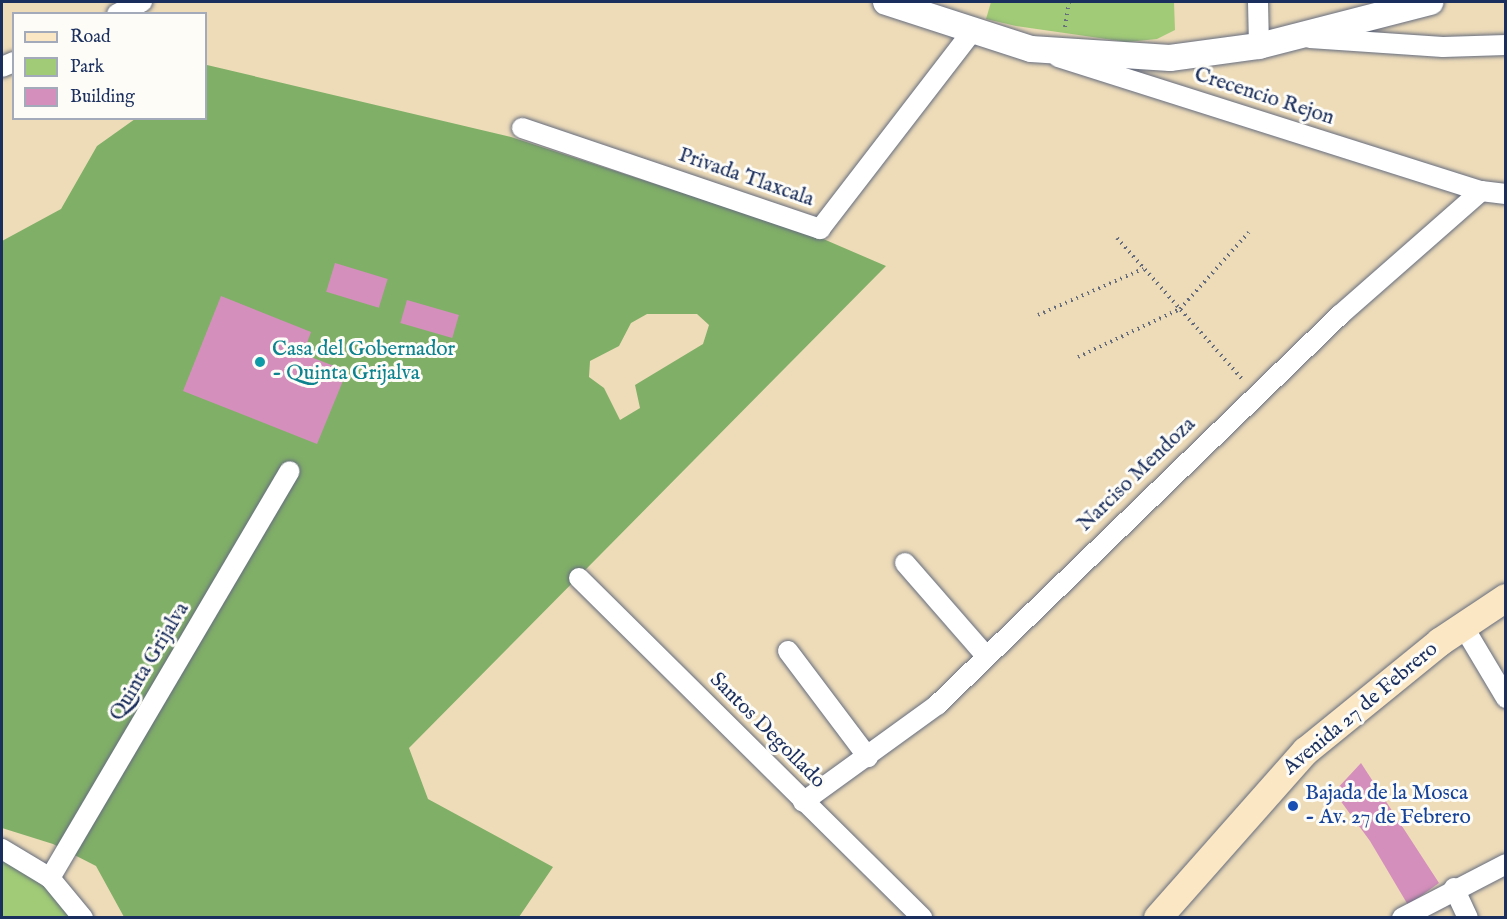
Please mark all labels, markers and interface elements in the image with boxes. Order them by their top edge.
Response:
legend [12,12,207,120]
text: Road [70,26,111,49]
text: Park [70,56,104,79]
street label: Crecencio Rejon [1191,63,1337,131]
text: Building [70,86,135,109]
street label: Privada Tlaxcala [675,143,817,213]
place label: Casa del Gobernador - Quinta Grijalva [272,337,455,387]
marker: Casa del Gobernador - Quinta Grijalva [253,355,267,369]
street label: Narciso Mendoza [1073,412,1201,538]
street label: Quinta Grijalva [105,598,195,726]
street label: Avenida 27 de Febrero [1279,637,1443,781]
street label: Santos Degollado [704,668,830,794]
place label: Bajada de la Mosca - Av. 27 de Febrero [1305,781,1471,831]
marker: Bajada de la Mosca - Av. 27 de Febrero [1286,799,1300,813]

